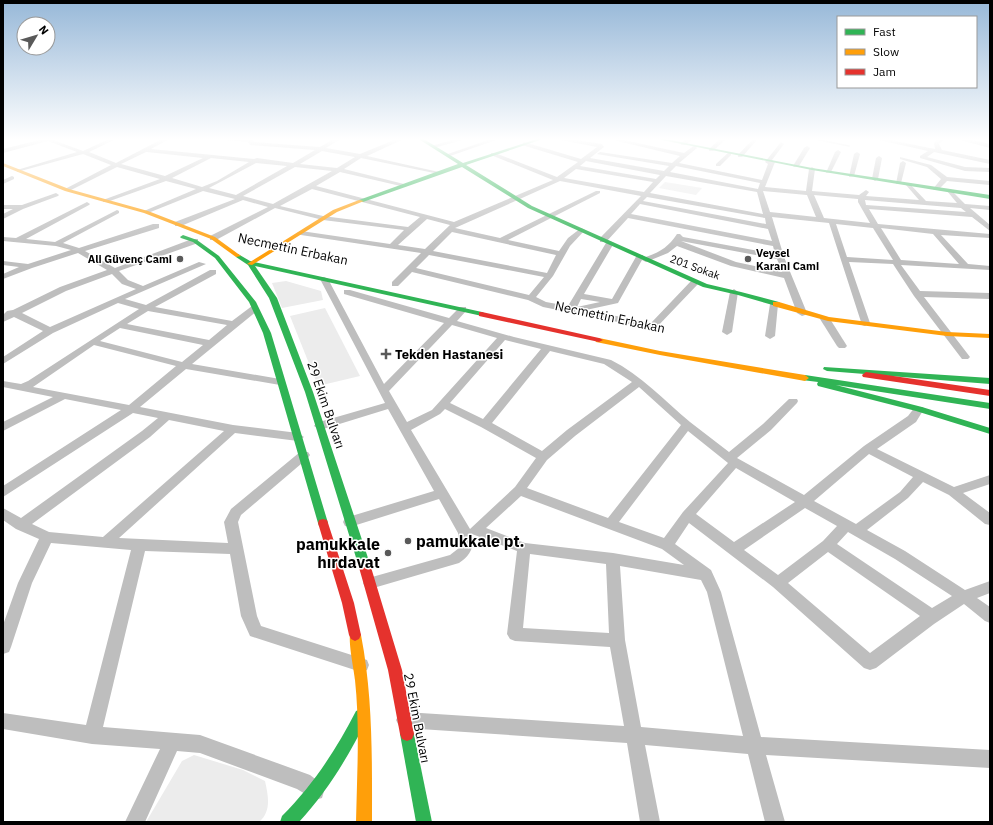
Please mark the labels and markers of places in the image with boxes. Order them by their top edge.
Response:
place label: Veysel Karani Cami [756,246,819,273]
place label: Ali Güvenç Cami [88,252,172,266]
marker: Ali Güvenç Cami [175,254,185,264]
marker: Veysel Karani Cami [743,254,753,264]
place label: Tekden Hastanesi [395,346,503,363]
marker: Tekden Hastanesi [380,348,392,360]
place label: pamukkale pt. [416,531,525,551]
place label: pamukkale hırdavat [296,534,380,572]
marker: pamukkale pt. [403,536,413,546]
marker: pamukkale hırdavat [383,548,393,558]

